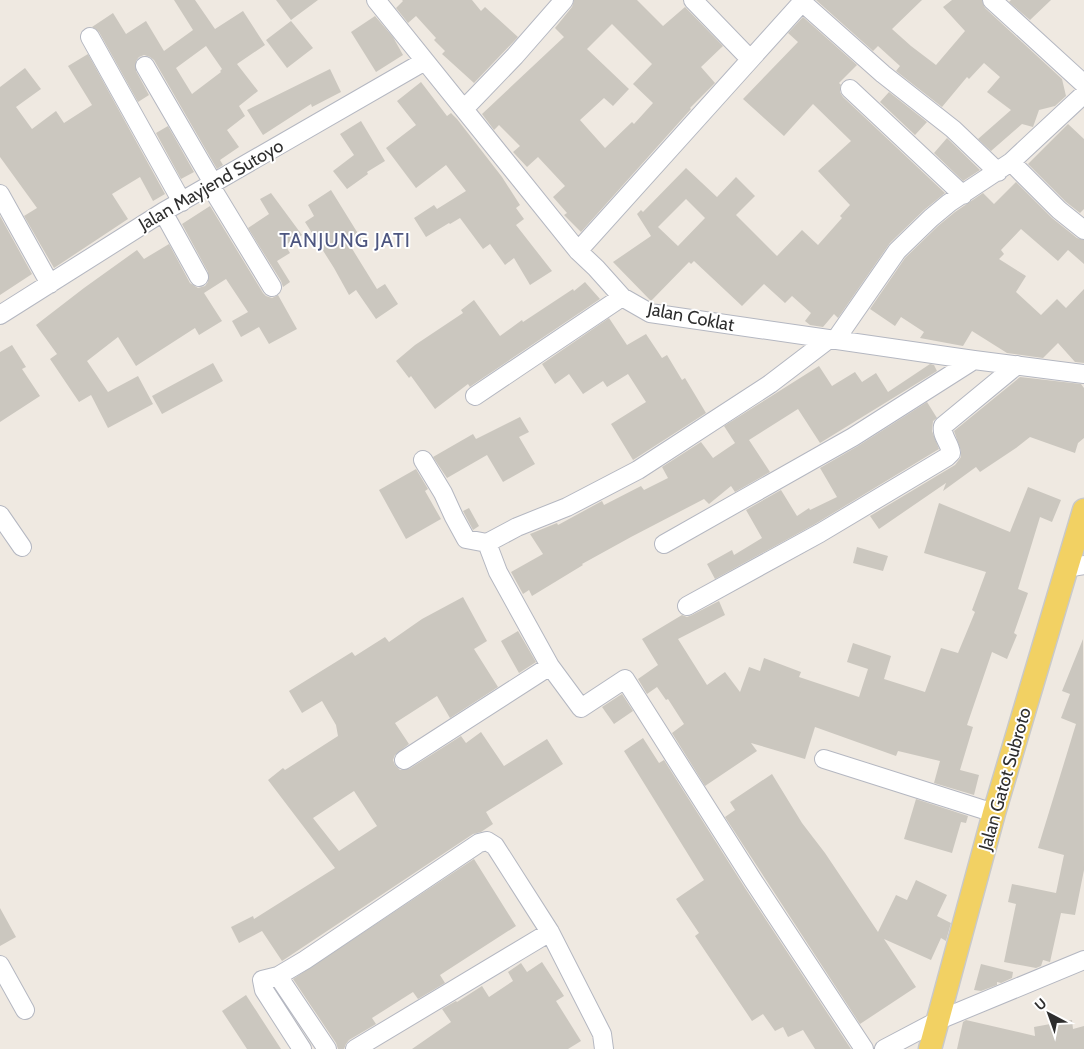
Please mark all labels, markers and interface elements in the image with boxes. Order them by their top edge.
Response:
street label: Jalan Mayjend Sutoyo [134,135,287,236]
district label: TANJUNG JATI [279,228,411,252]
street label: Jalan Coklat [645,298,736,336]
street label: Jalan Gatot Subroto [974,705,1036,854]
north arrow [1024,989,1074,1039]
text: U [1031,994,1050,1014]

